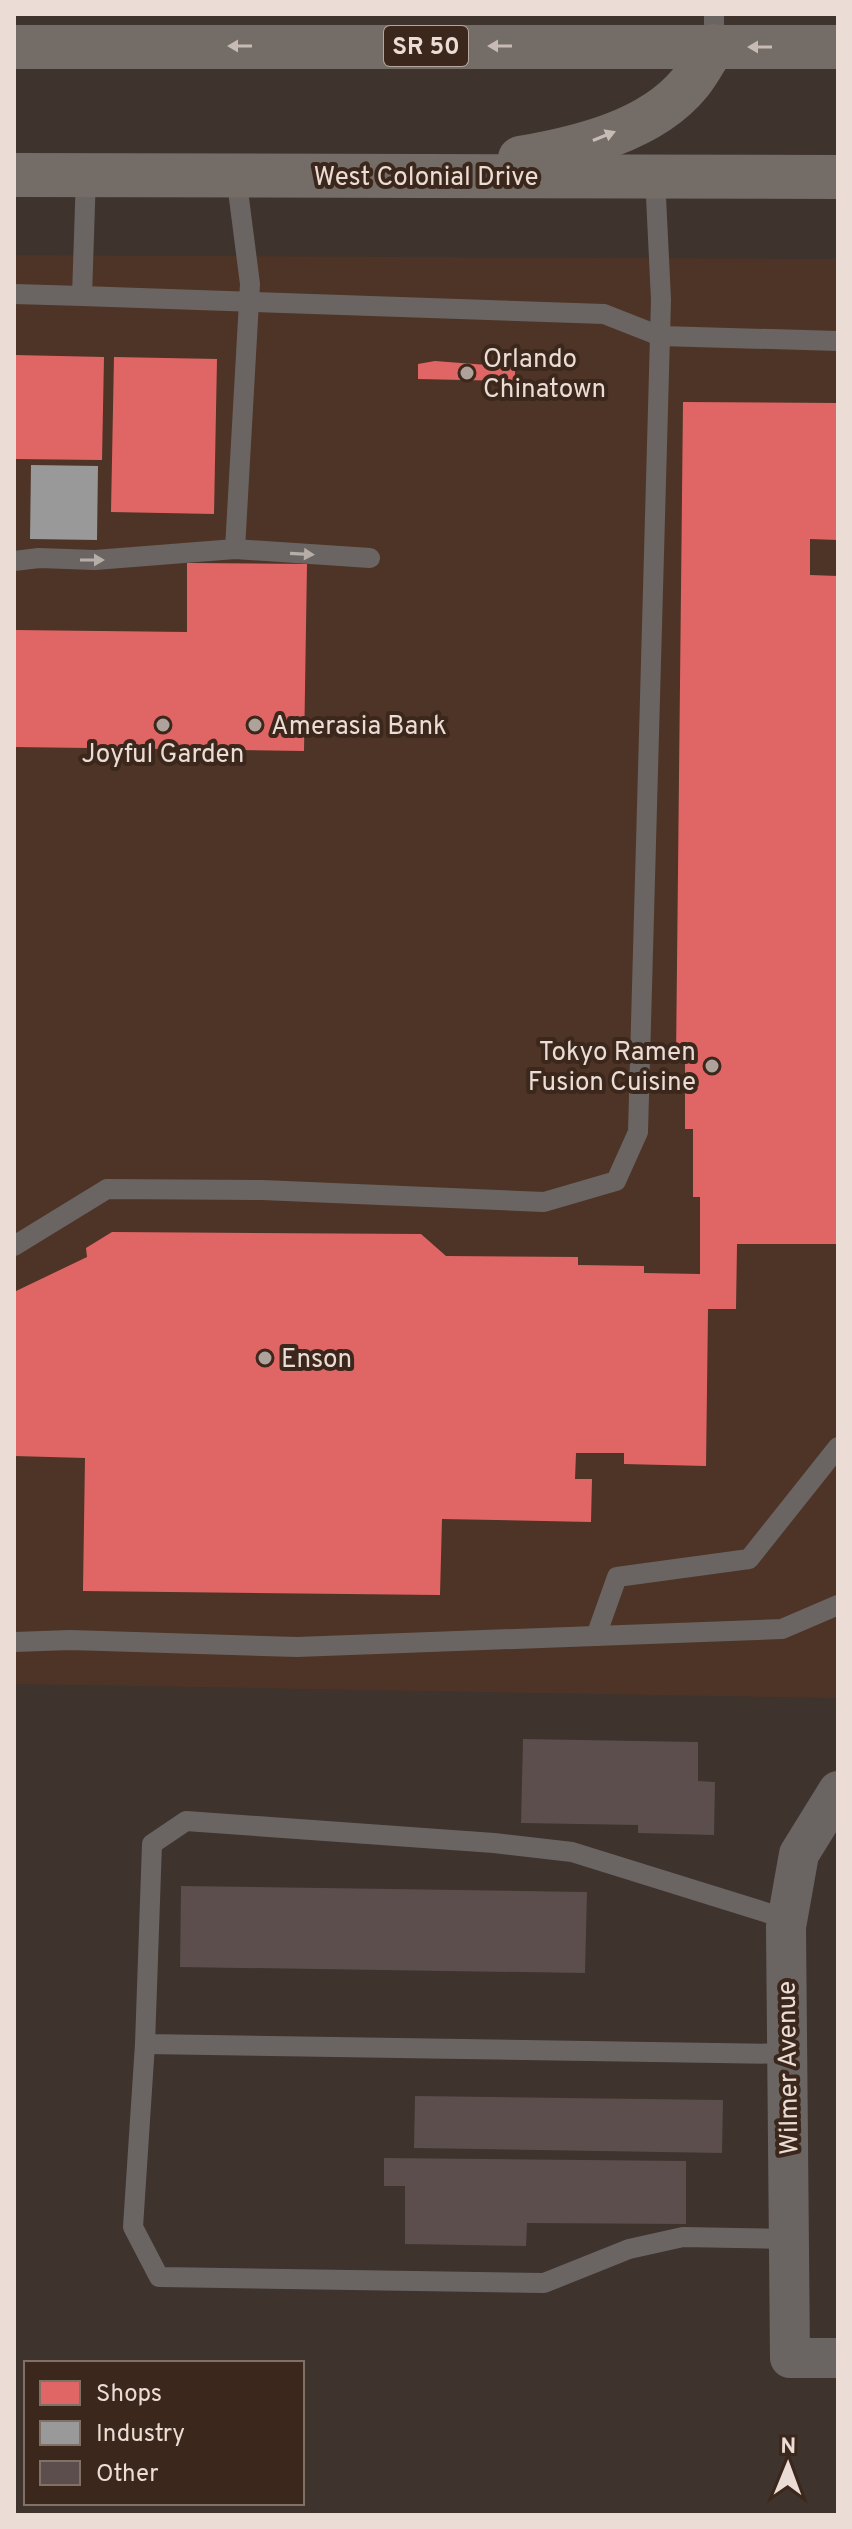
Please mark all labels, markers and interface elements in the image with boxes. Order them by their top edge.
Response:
road number: SR 50 [384,26,468,66]
one-way arrow [227,40,252,52]
one-way arrow [487,40,512,52]
one-way arrow [747,41,772,53]
one-way arrow [593,129,617,142]
street label: West Colonial Drive [313,162,539,195]
place label: Orlando Chinatown [483,344,606,407]
marker: Orlando Chinatown [458,364,476,382]
one-way arrow [290,548,315,561]
one-way arrow [80,553,105,566]
place label: Amerasia Bank [271,711,447,744]
marker: Joyful Garden [154,716,172,734]
marker: Amerasia Bank [246,716,264,734]
place label: Joyful Garden [82,739,244,772]
place label: Tokyo Ramen Fusion Cuisine [528,1037,696,1100]
marker: Tokyo Ramen Fusion Cuisine [703,1057,721,1075]
place label: Enson [281,1344,352,1377]
marker: Enson [256,1349,274,1367]
street label: Wilmer Avenue [771,1981,808,2155]
legend [24,2361,304,2505]
text: Shops [96,2380,162,2410]
text: Industry [96,2420,185,2450]
north arrow [748,2425,828,2505]
text: N [780,2434,796,2461]
text: Other [96,2460,158,2490]

